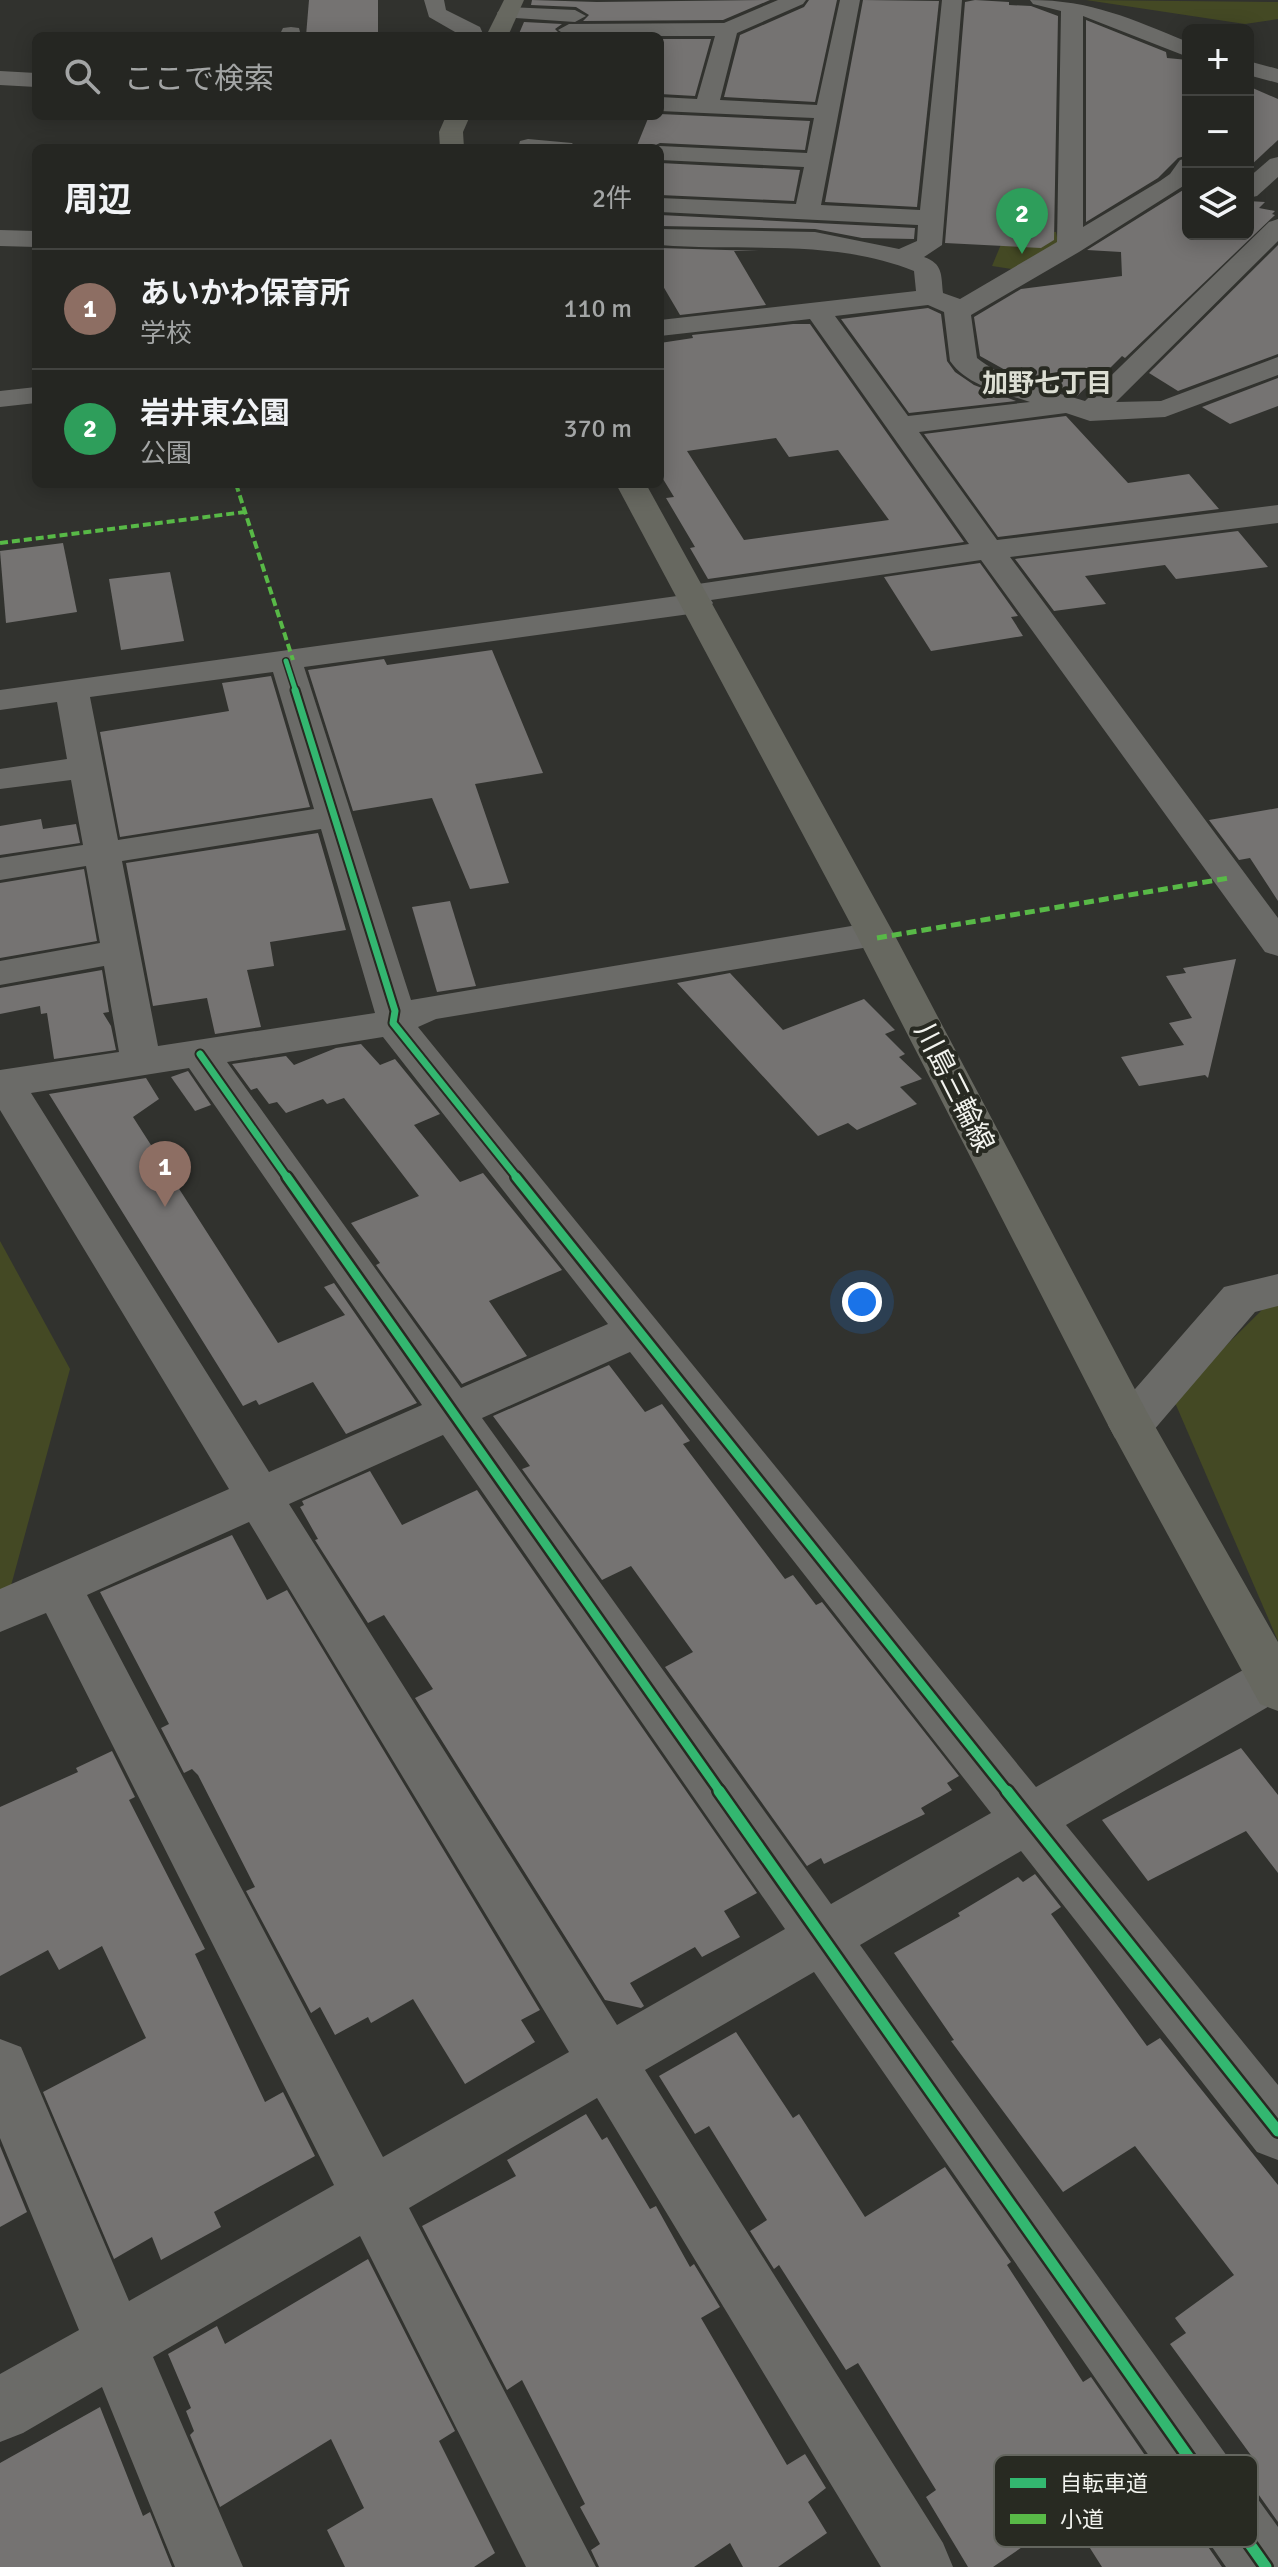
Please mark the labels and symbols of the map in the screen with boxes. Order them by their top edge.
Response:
pin: 2 [996,188,1048,254]
district label: 加野七丁目 [982,368,1112,400]
street label: 川島三輪線 [907,1017,1001,1158]
pin: 1 [139,1141,191,1207]
your location [842,1282,882,1322]
legend [994,2455,1258,2547]
text: 自転車道 [1060,2470,1148,2497]
text: 小道 [1060,2506,1104,2533]

